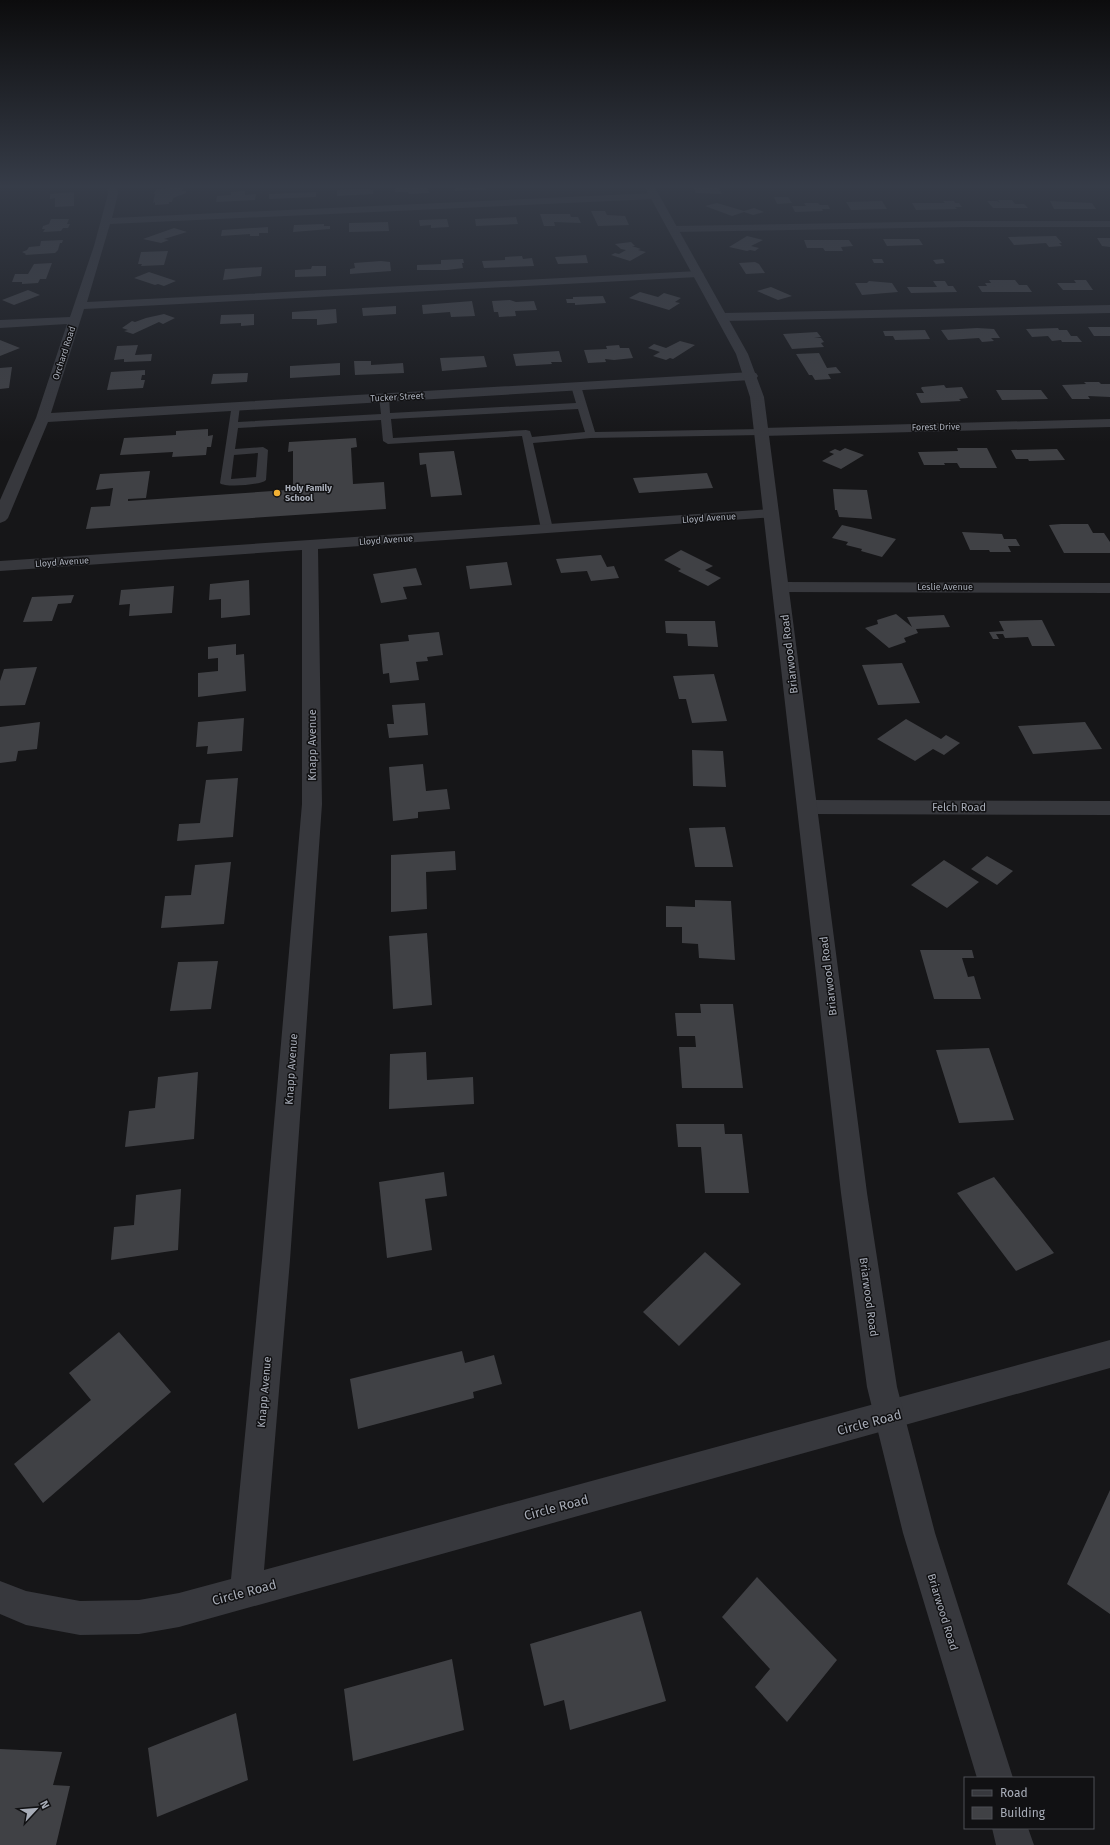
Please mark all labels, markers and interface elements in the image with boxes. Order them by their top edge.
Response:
street label: Orchard Road [51,325,77,381]
street label: Tucker Street [370,391,425,403]
street label: Forest Drive [912,422,960,432]
place label: Holy Family School [285,483,332,503]
marker: Holy Family School [272,488,282,498]
street label: Lloyd Avenue [682,511,736,525]
street label: Lloyd Avenue [359,533,413,547]
street label: Lloyd Avenue [35,555,89,569]
street label: Leslie Avenue [917,582,973,592]
street label: Briarwood Road [778,614,801,694]
street label: Knapp Avenue [306,709,319,781]
street label: Felch Road [932,801,986,814]
street label: Briarwood Road [817,936,840,1016]
street label: Knapp Avenue [283,1033,300,1105]
street label: Briarwood Road [857,1257,880,1338]
street label: Knapp Avenue [255,1356,274,1428]
street label: Circle Road [835,1407,903,1438]
street label: Circle Road [522,1492,590,1523]
street label: Briarwood Road [925,1572,960,1652]
street label: Circle Road [210,1577,278,1608]
legend [964,1777,1094,1829]
text: Road [1000,1786,1028,1800]
north arrow [16,1789,56,1829]
text: N [37,1799,52,1811]
text: Building [1000,1806,1046,1820]

